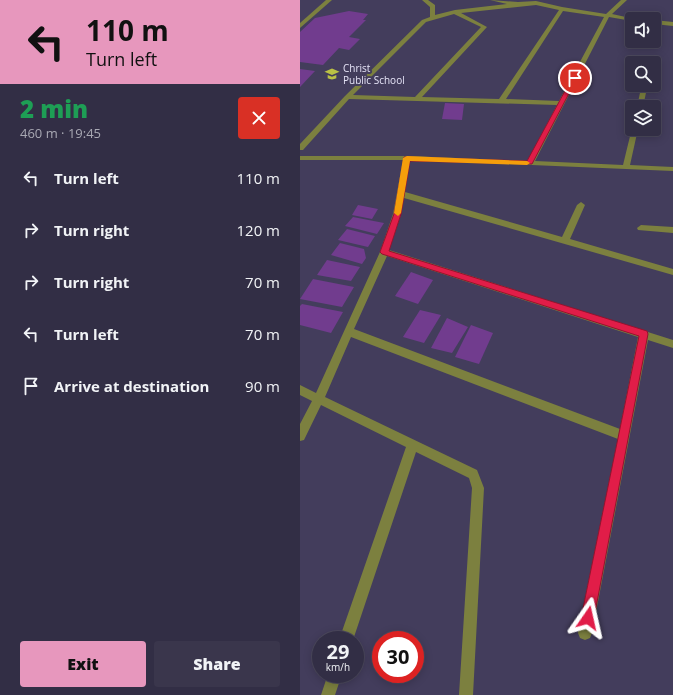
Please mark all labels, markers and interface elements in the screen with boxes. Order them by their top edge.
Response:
text: 110 m [86,11,169,49]
map controls [625,12,661,136]
button: sound [625,12,661,48]
icon: left [20,16,72,68]
text: Turn left [86,47,157,71]
button: search [625,56,661,92]
place label: Christ Public School [343,61,405,87]
pin [558,61,592,95]
school or university icon: Christ Public School [324,66,340,82]
icon: arrive [564,67,586,89]
text: 2 min [20,92,88,125]
button: close [238,97,280,139]
button: layers [625,100,661,136]
text: 460 m · 19:45 [20,124,101,142]
icon: left [20,167,42,189]
text: Turn left [54,168,119,188]
text: 110 m [236,168,280,188]
icon: right [20,219,42,241]
text: Turn right [54,220,129,240]
text: 120 m [236,220,280,240]
icon: right [20,271,42,293]
text: Turn right [54,272,129,292]
text: 70 m [245,272,280,292]
icon: left [20,323,42,345]
text: Turn left [54,324,119,344]
text: 70 m [245,324,280,344]
icon: arrive [20,375,42,397]
text: Arrive at destination [54,376,209,396]
text: 90 m [245,376,280,396]
position arrow [567,597,609,639]
speed limit sign: 30 [372,631,424,683]
text: 29 [327,638,349,665]
button: Exit [20,641,146,687]
button: Share [154,641,280,687]
text: km/h [326,660,350,674]

